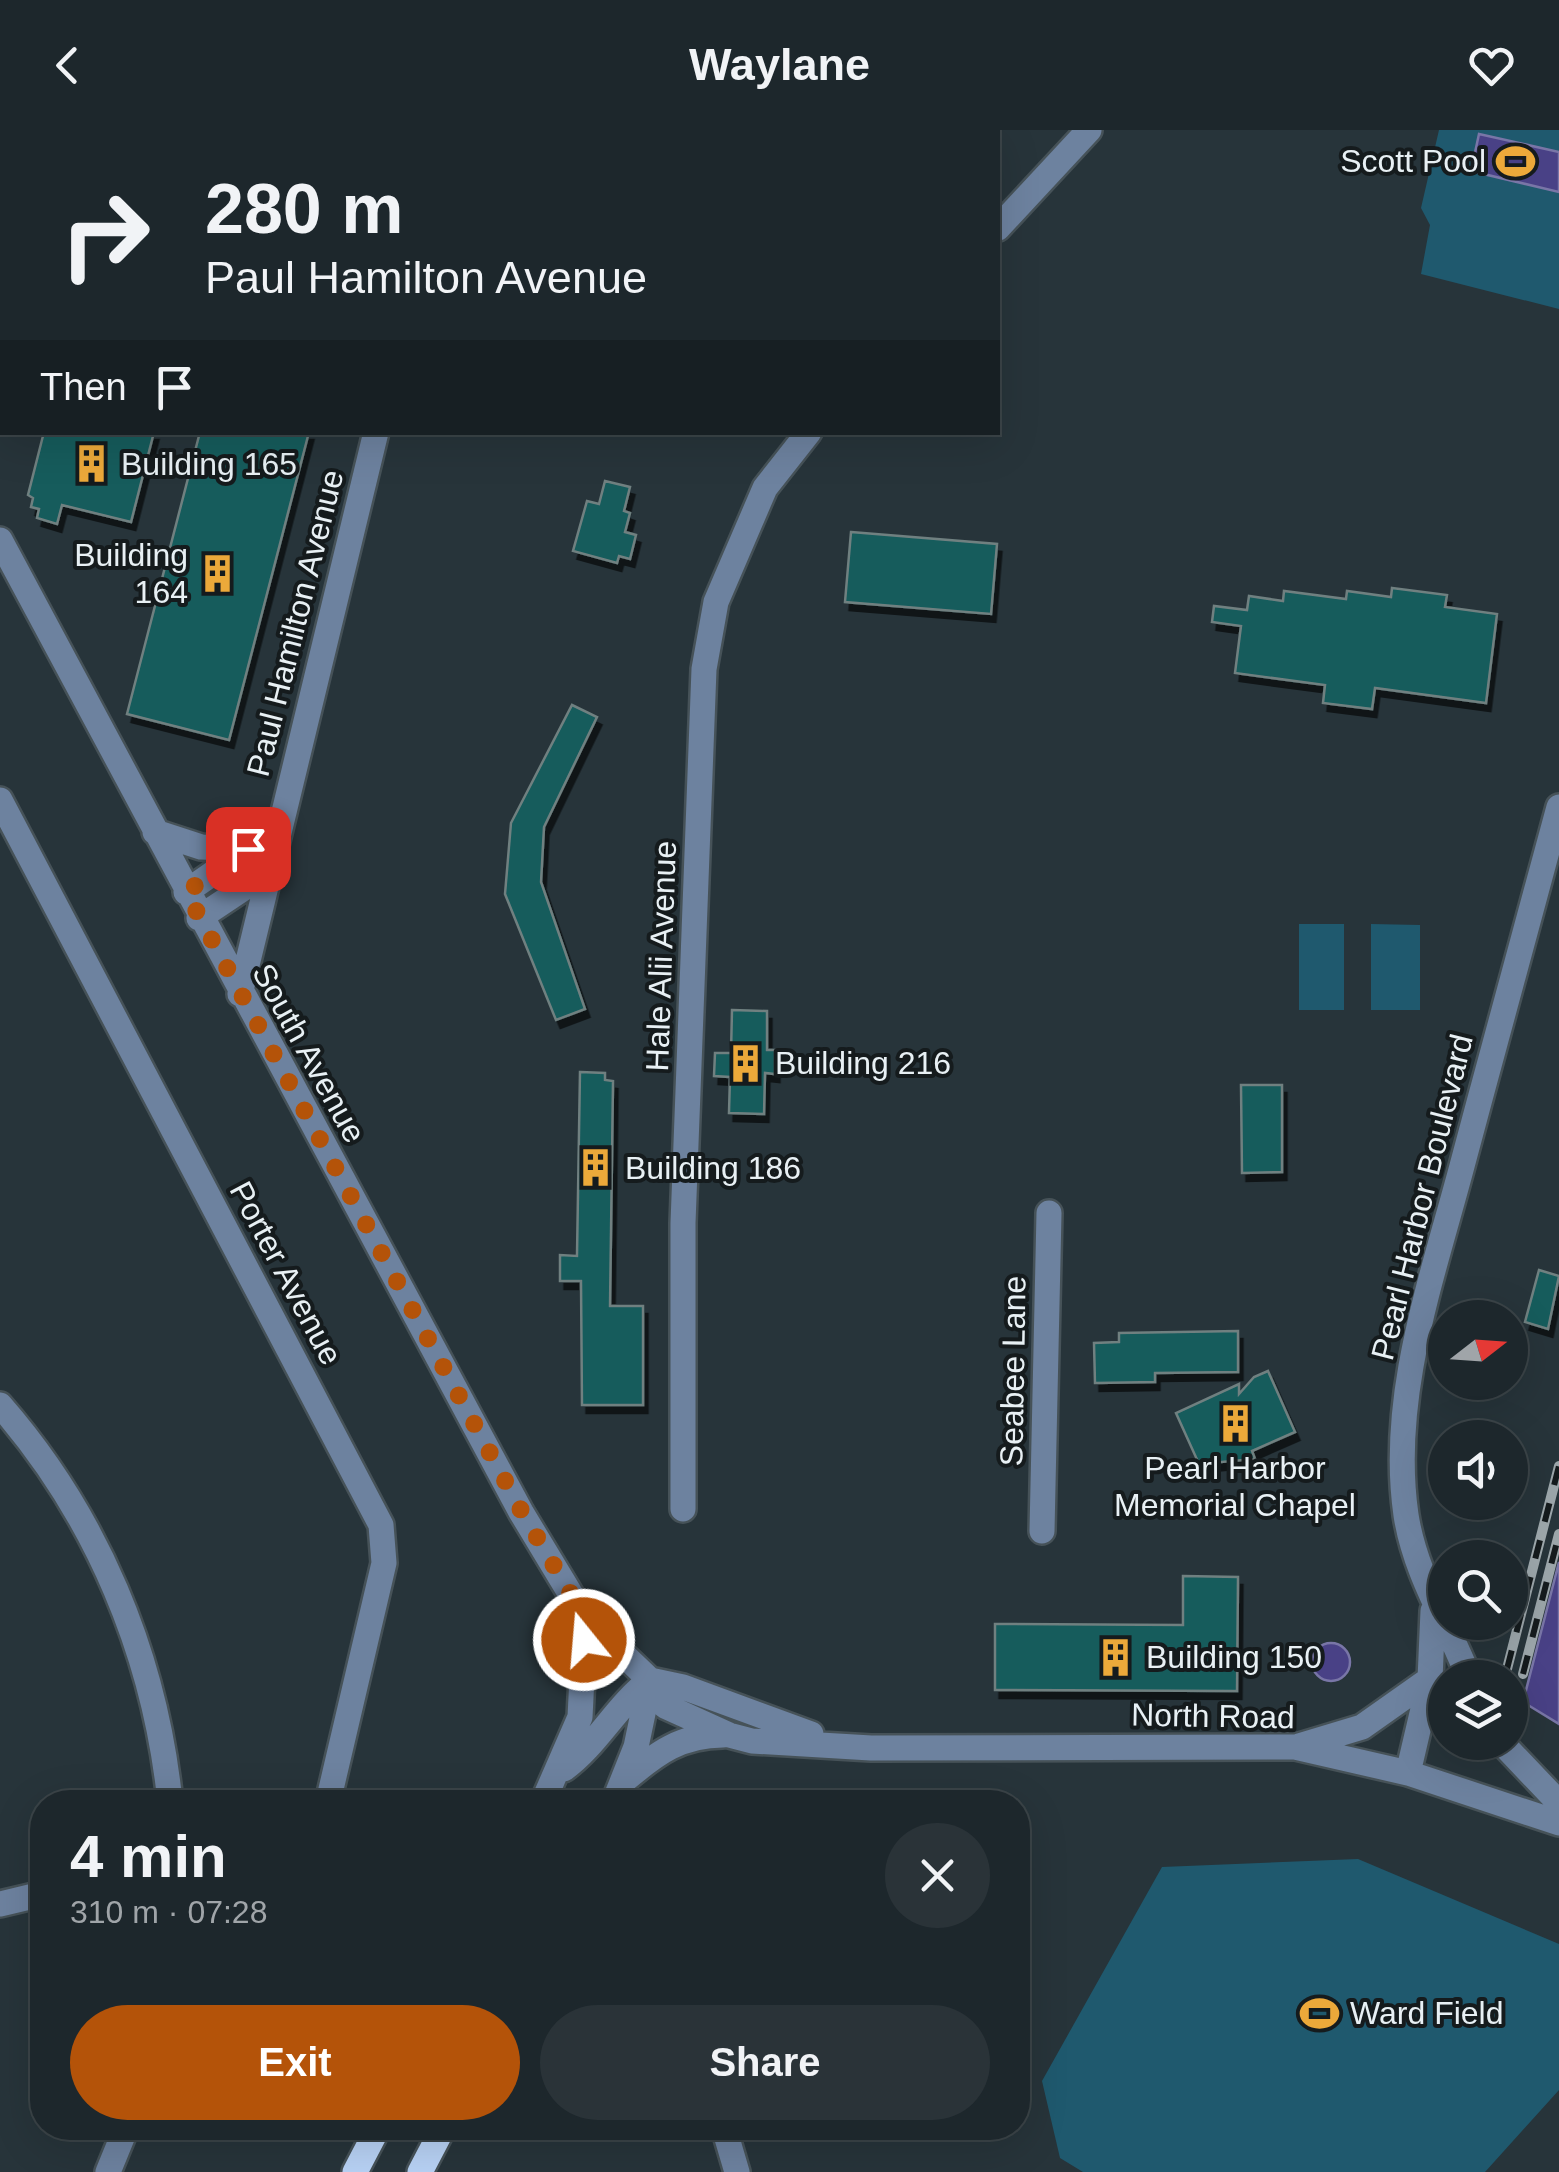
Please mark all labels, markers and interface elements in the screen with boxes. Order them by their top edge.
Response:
icon: back [40,38,95,93]
icon: heart [1464,38,1519,93]
text: Waylane [689,39,870,90]
sports icon: Scott Pool [1495,140,1537,182]
place label: Scott Pool [1340,143,1486,179]
icon: right [40,170,170,300]
text: 280 m [205,170,403,248]
text: Paul Hamilton Avenue [205,252,647,303]
icon: arrive [147,360,202,415]
text: Then [40,366,127,408]
building icon: Building 165 [70,443,112,485]
place label: Building 165 [121,446,297,482]
street label: Paul Hamilton Avenue [240,466,350,780]
place label: Building 164 [74,537,188,610]
building icon: Building 164 [197,552,239,594]
pin [206,807,291,892]
icon: arrive [221,822,276,877]
street label: Hale Alii Avenue [639,840,683,1072]
street label: South Avenue [245,957,373,1149]
street label: Pearl Harbor Boulevard [1364,1030,1480,1364]
building icon: Building 216 [724,1042,766,1084]
place label: Building 216 [775,1045,951,1081]
building icon: Building 186 [574,1147,616,1189]
place label: Building 186 [625,1150,801,1186]
street label: Porter Avenue [223,1175,349,1371]
street label: Seabee Lane [993,1275,1033,1467]
north arrow [1428,1300,1528,1400]
map controls [1428,1300,1528,1760]
building icon: Pearl Harbor Memorial Chapel [1214,1402,1256,1444]
button: sound [1428,1420,1528,1520]
place label: Pearl Harbor Memorial Chapel [1114,1450,1356,1523]
button: search [1428,1540,1528,1640]
position arrow [532,1588,636,1692]
building icon: Building 150 [1095,1636,1137,1678]
place label: Building 150 [1146,1639,1322,1675]
button: layers [1428,1660,1528,1760]
street label: North Road [1131,1697,1295,1735]
text: 4 min [70,1823,227,1890]
button: close [885,1823,990,1928]
text: 310 m · 07:28 [70,1894,267,1930]
sports icon: Ward Field [1299,1992,1341,2034]
place label: Ward Field [1350,1995,1504,2031]
button: Exit [70,2005,520,2120]
button: Share [540,2005,990,2120]

